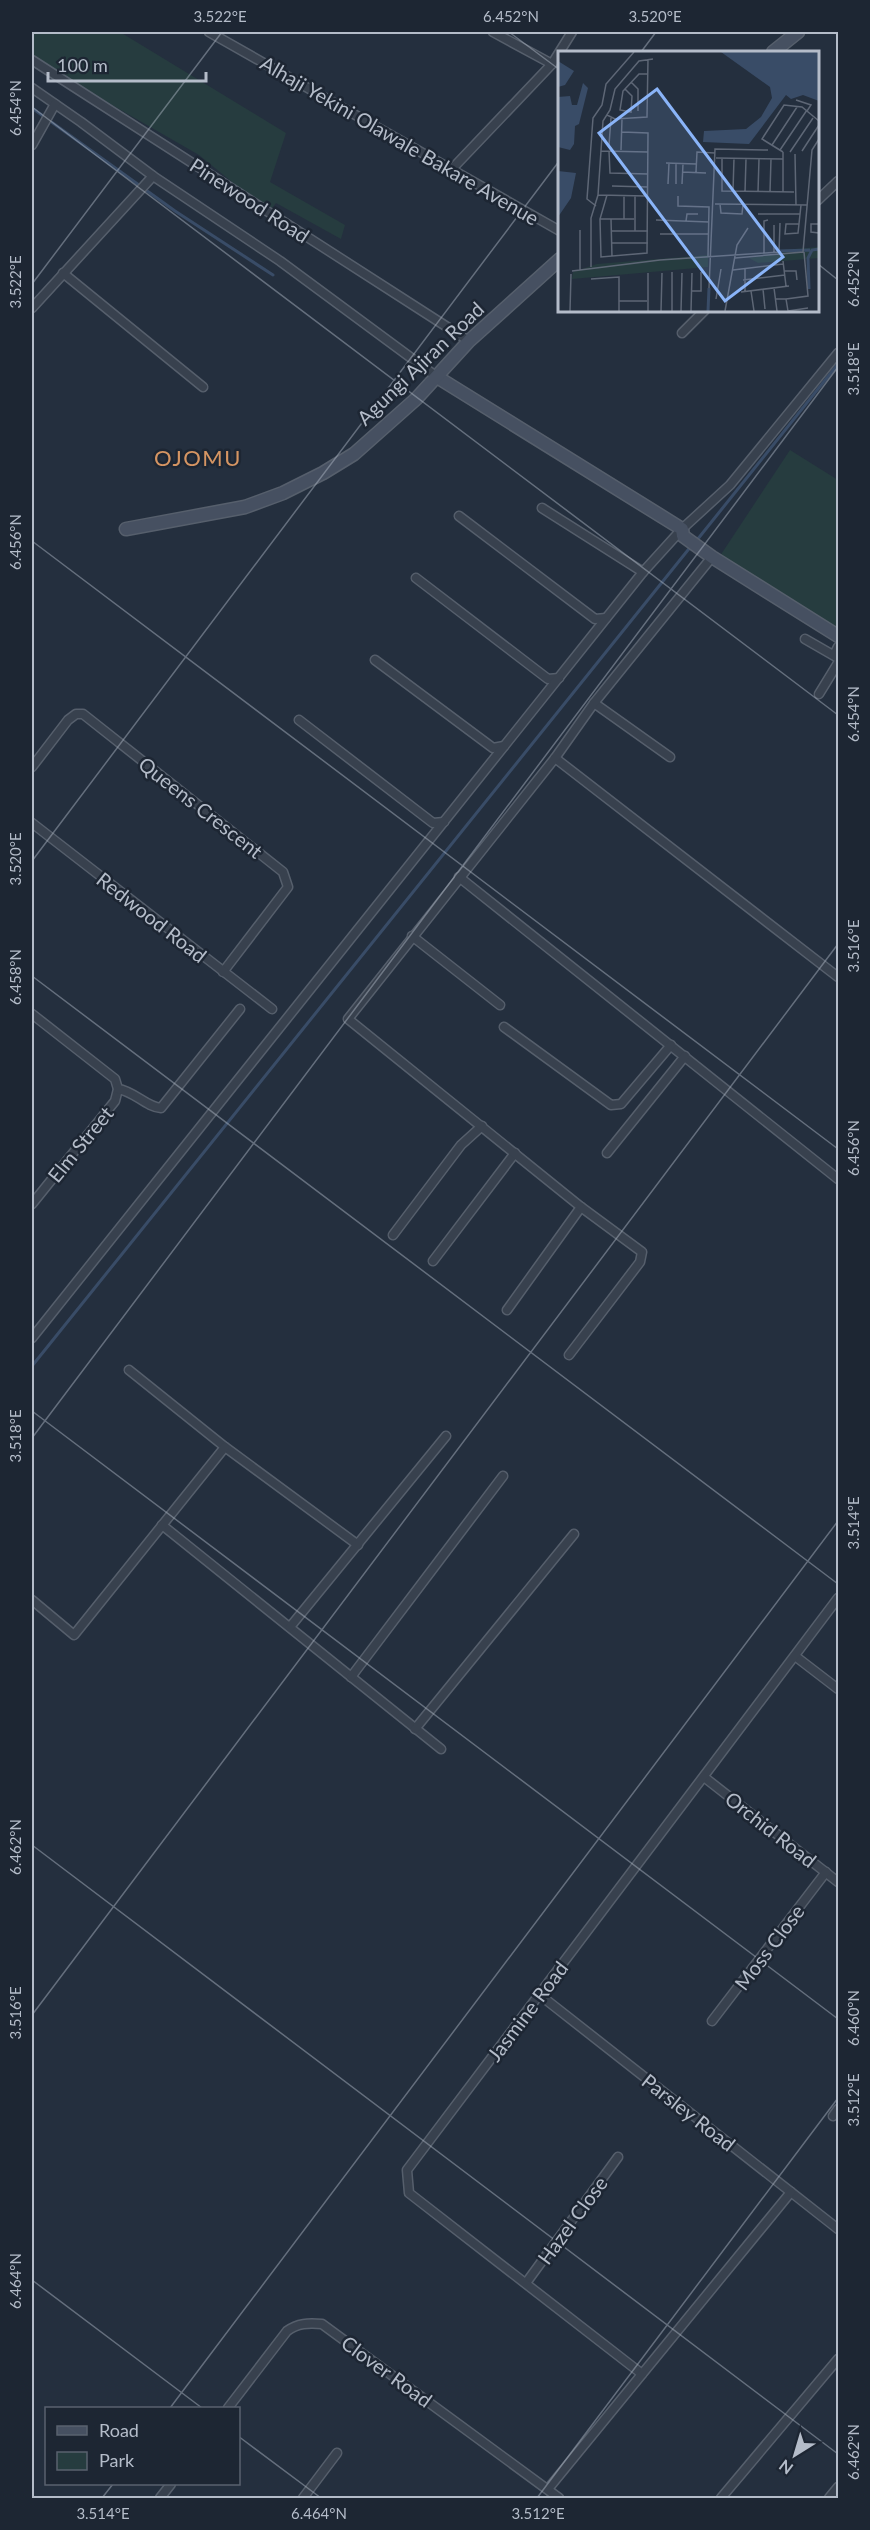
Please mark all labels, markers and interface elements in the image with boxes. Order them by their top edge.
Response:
text: 3.522°E [193,7,247,25]
text: 6.452°N [483,7,539,25]
text: 3.520°E [628,7,682,25]
scale bar [48,45,206,83]
street label: Alhaji Yekini Olawale Bakare Avenue [257,50,543,230]
inset map [558,51,819,312]
text: 100 m [57,54,108,76]
text: 6.454°N [6,80,24,136]
street label: Pinewood Road [186,153,314,247]
text: 6.452°N [844,251,862,307]
text: 3.522°E [6,255,24,309]
street label: Agungi Ajiran Road [352,296,488,430]
text: 3.518°E [844,342,862,396]
district label: OJOMU [154,444,242,471]
text: 6.456°N [6,514,24,570]
text: 6.454°N [844,686,862,742]
street label: Queens Crescent [134,751,268,863]
text: 3.520°E [6,832,24,886]
street label: Redwood Road [92,867,212,967]
text: 3.516°E [844,919,862,973]
text: 6.458°N [6,949,24,1005]
street label: Elm Street [42,1101,118,1187]
text: 6.456°N [844,1120,862,1176]
text: 3.518°E [6,1409,24,1463]
text: 3.514°E [844,1496,862,1550]
street label: Orchid Road [721,1786,821,1872]
text: 6.462°N [6,1819,24,1875]
street label: Moss Close [729,1900,809,1994]
street label: Jasmine Road [482,1956,572,2066]
text: 3.516°E [6,1986,24,2040]
text: 6.460°N [844,1990,862,2046]
street label: Parsley Road [638,2068,740,2156]
text: 3.512°E [844,2073,862,2127]
street label: Hazel Close [532,2171,612,2269]
text: 6.464°N [6,2253,24,2309]
street label: Clover Road [337,2330,437,2412]
legend [45,2407,240,2485]
text: Road [99,2419,139,2441]
text: 6.462°N [844,2424,862,2480]
north arrow [765,2425,825,2485]
text: Park [99,2449,135,2471]
text: N [775,2456,796,2479]
text: 3.514°E [76,2504,130,2522]
text: 6.464°N [291,2504,347,2522]
text: 3.512°E [511,2504,565,2522]

